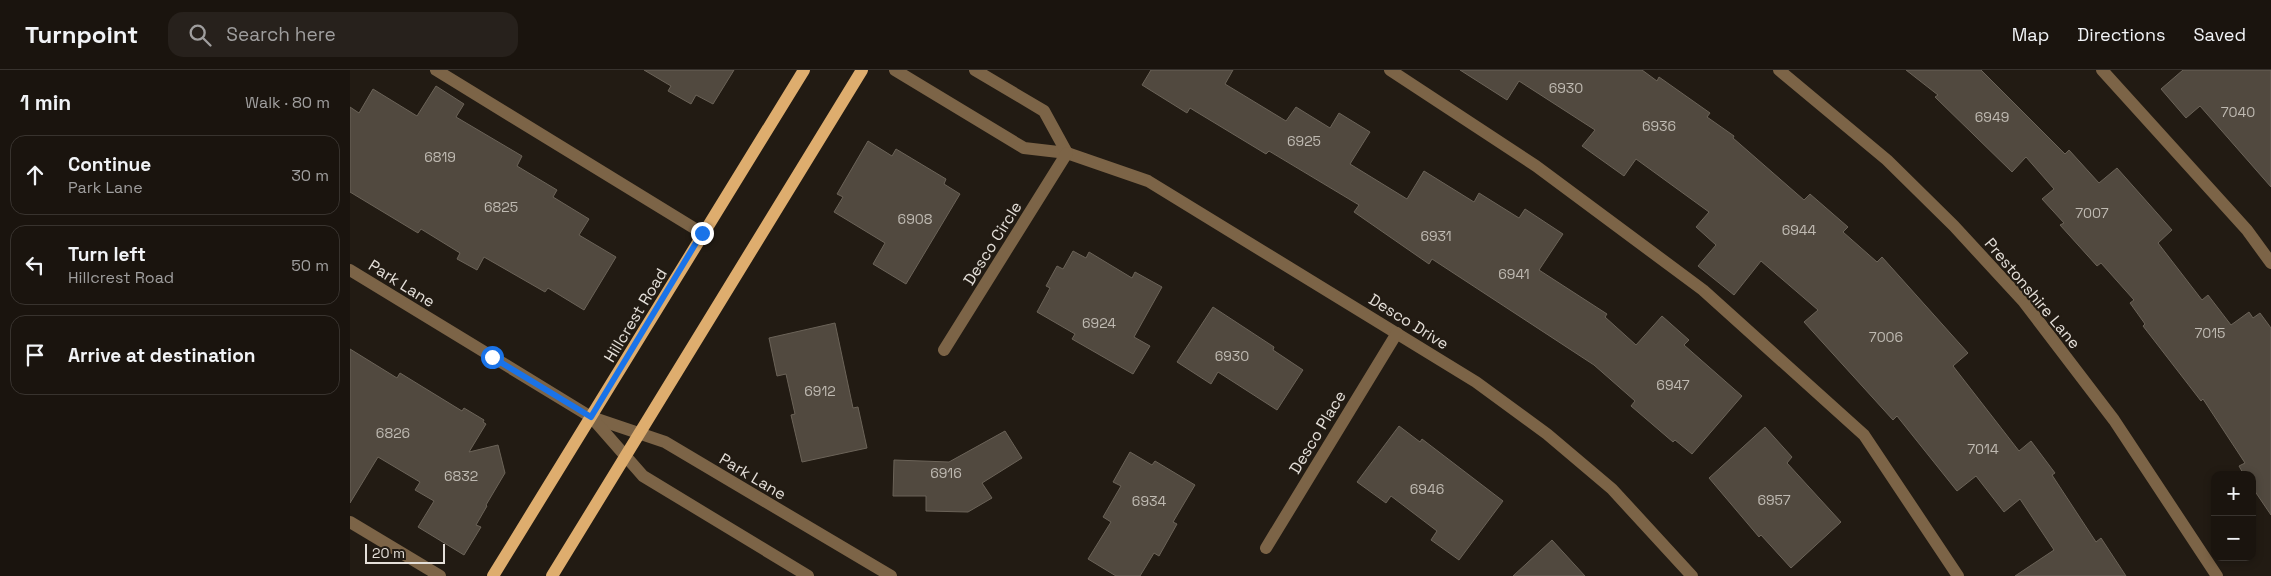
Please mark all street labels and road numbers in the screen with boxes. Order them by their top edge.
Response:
street label: Desco Circle [958,197,1026,289]
street label: Prestonshire Lane [1980,233,2085,353]
street label: Park Lane [365,255,439,312]
street label: Hillcrest Road [599,264,672,366]
street label: Desco Drive [1365,289,1453,354]
street label: Desco Place [1284,387,1351,478]
street label: Park Lane [715,448,790,505]

